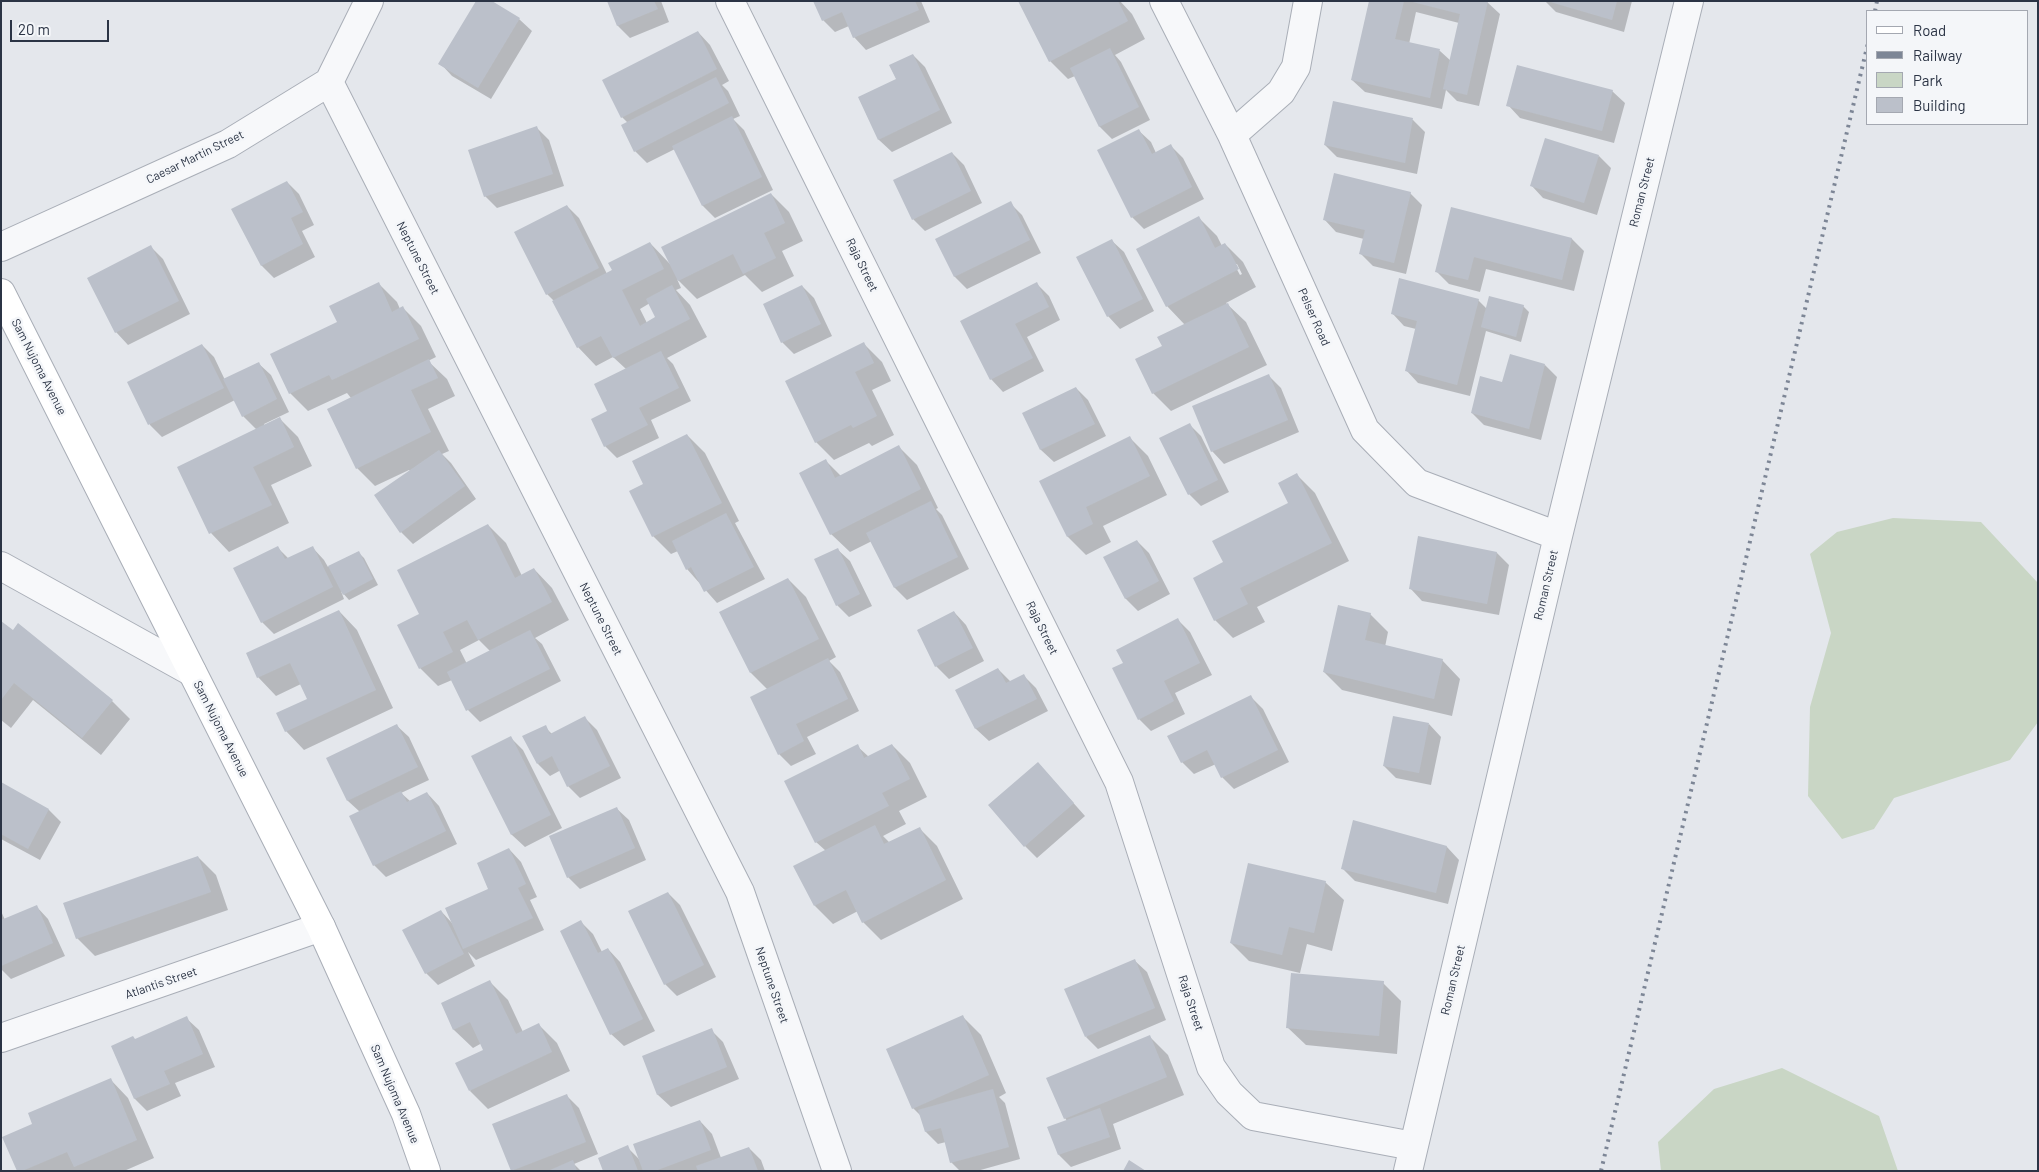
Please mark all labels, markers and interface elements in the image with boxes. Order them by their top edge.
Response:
scale bar [12,10,111,42]
legend [1866,10,2029,125]
text: 20 m [18,20,50,38]
text: Road [1913,21,1946,39]
text: Railway [1913,46,1962,64]
text: Park [1913,71,1942,89]
text: Building [1913,96,1966,114]
street label: Caesar Martin Street [144,127,246,187]
street label: Roman Street [1626,156,1658,228]
street label: Neptune Street [393,219,443,297]
street label: Raja Street [843,236,881,294]
street label: Pelser Road [1295,286,1333,348]
street label: Sam Nujoma Avenue [9,316,69,418]
street label: Roman Street [1531,549,1561,621]
street label: Neptune Street [576,580,626,658]
street label: Raja Street [1023,599,1061,657]
street label: Sam Nujoma Avenue [191,678,251,780]
street label: Roman Street [1438,944,1468,1016]
street label: Neptune Street [752,945,792,1025]
street label: Atlantis Street [123,964,199,1002]
street label: Raja Street [1175,973,1207,1033]
street label: Sam Nujoma Avenue [368,1042,422,1146]

